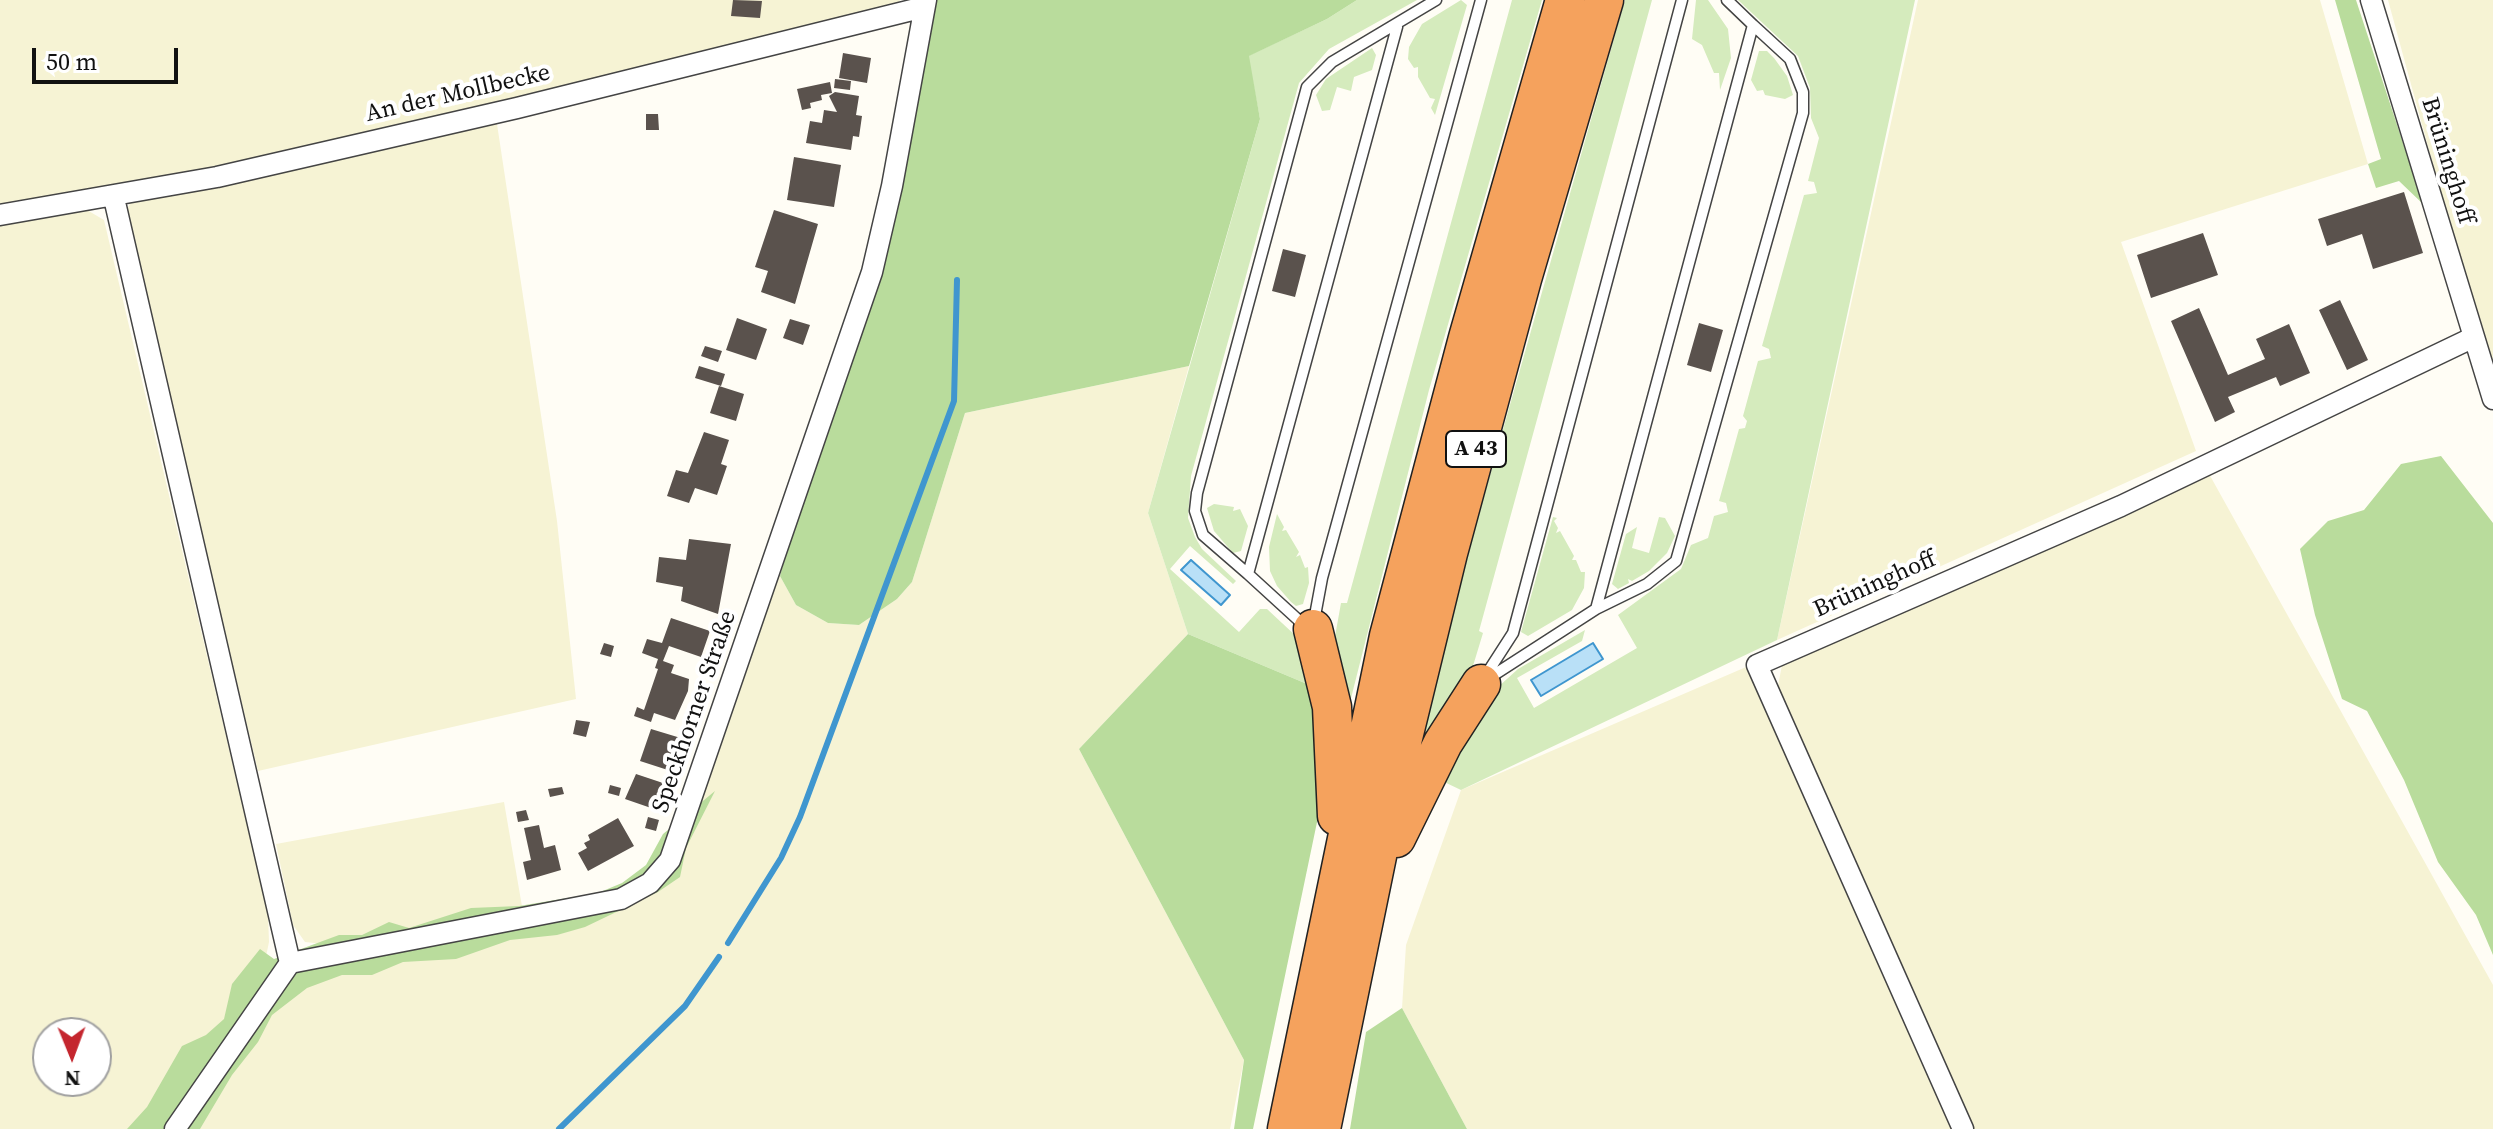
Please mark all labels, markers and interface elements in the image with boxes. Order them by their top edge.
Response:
scale bar [36,32,182,82]
text: 50 m [46,45,97,78]
street label: An der Mollbecke [363,59,553,129]
street label: Brüninghoff [2414,94,2480,228]
road number: A 43 [1446,431,1506,467]
street label: Brüninghoff [1809,545,1941,625]
street label: Speckhorner Straße [647,607,743,817]
north arrow [32,1017,112,1097]
text: N [64,1064,81,1094]

